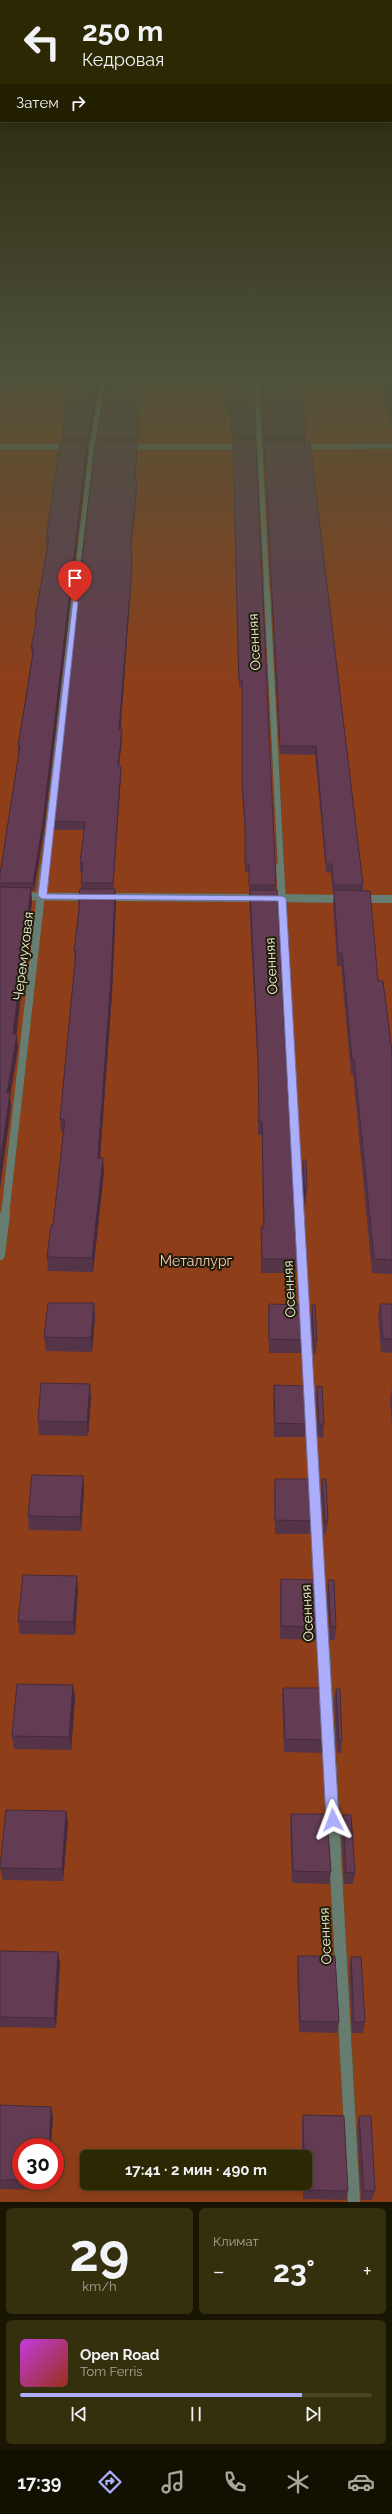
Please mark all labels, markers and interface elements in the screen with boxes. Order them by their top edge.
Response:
text: 250 m [82,15,163,48]
icon: left [16,16,68,68]
text: Кедровая [82,49,164,70]
icon: right [67,92,89,114]
text: Затем [16,94,59,112]
pin [58,561,92,602]
icon: arrive [64,567,86,589]
street label: Осенняя [245,613,263,671]
street label: Черемуховая [10,911,36,1001]
street label: Осенняя [262,937,280,995]
park label: Металлург [160,1253,233,1269]
street label: Осенняя [280,1260,298,1318]
street label: Осенняя [298,1584,316,1642]
position arrow [312,1799,354,1841]
street label: Осенняя [316,1907,334,1965]
speed limit sign: 30 [12,2138,64,2190]
text: 17:41 · 2 мин · 490 m [125,2161,267,2179]
text: 29 [70,2222,129,2283]
text: Климат [213,2234,259,2249]
text: 23° [273,2254,315,2289]
text: − [213,2258,225,2284]
text: + [363,2258,372,2284]
text: km/h [82,2279,117,2294]
text: Open Road [80,2346,160,2364]
text: Tom Ferris [80,2364,143,2379]
icon: previous [68,2403,90,2425]
icon: pause [185,2403,207,2425]
icon: next [302,2403,324,2425]
icon: directions [96,2468,124,2496]
icon: music [159,2468,187,2496]
icon: phone [221,2468,249,2496]
icon: climate [284,2468,312,2496]
icon: car [347,2468,375,2496]
text: 17:39 [17,2472,61,2493]

